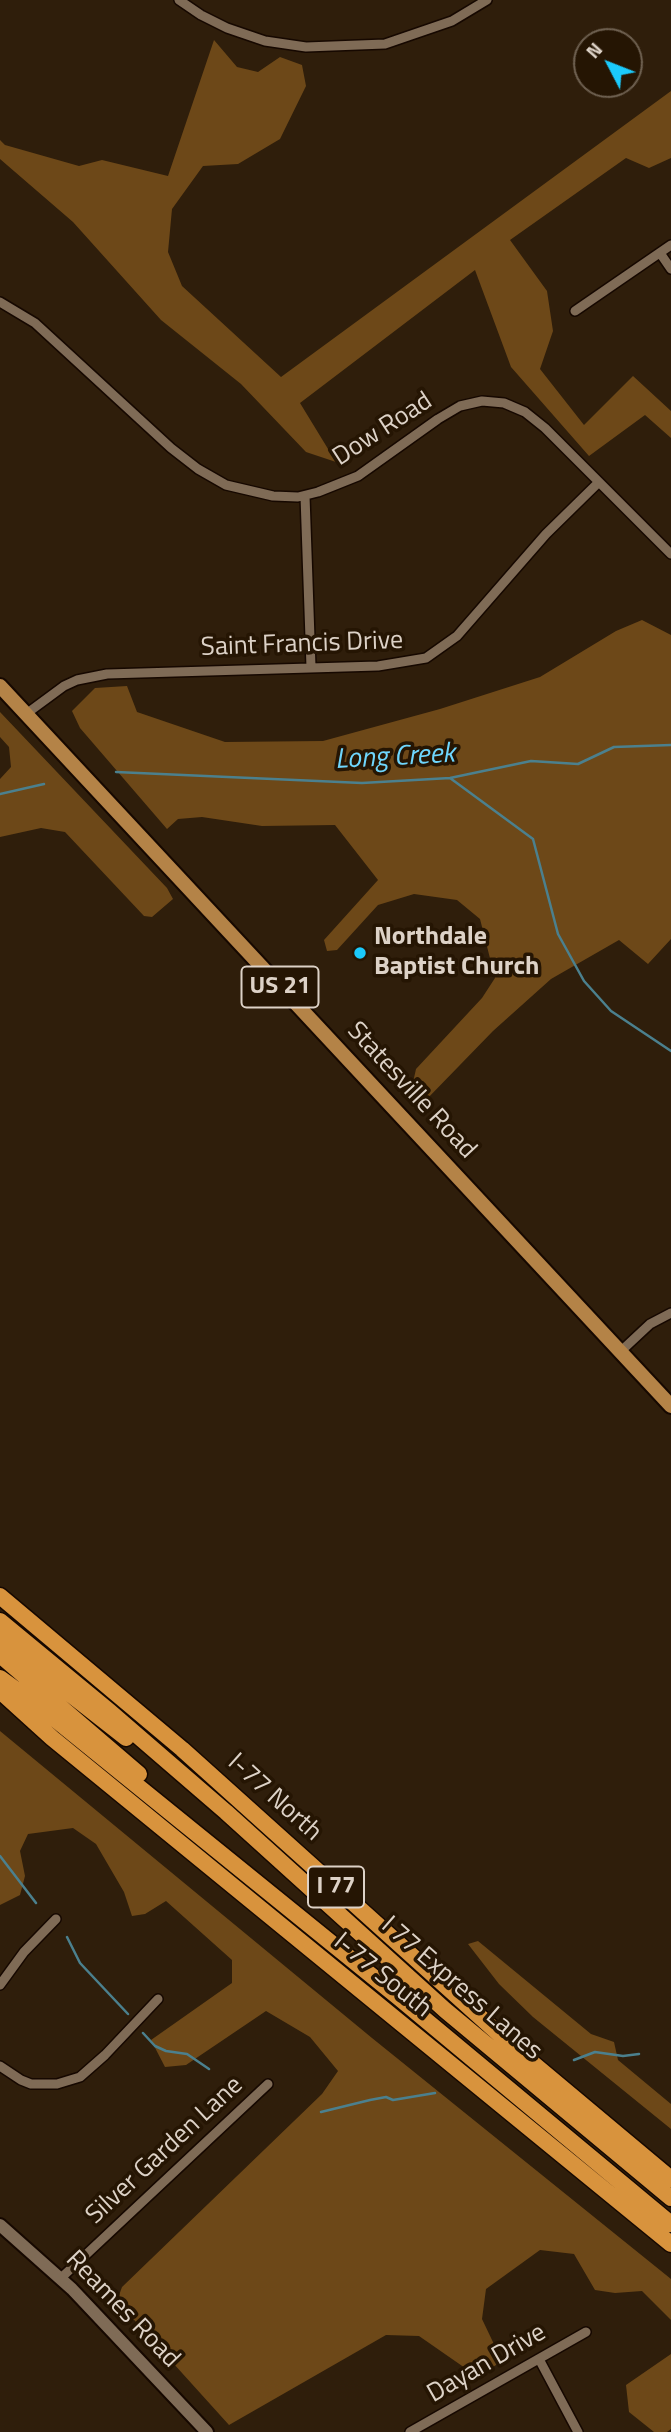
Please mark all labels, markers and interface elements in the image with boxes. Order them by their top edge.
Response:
north arrow [573,28,643,98]
text: N [578,35,609,65]
street label: Dow Road [327,386,439,474]
street label: Saint Francis Drive [200,626,404,664]
water label: Long Creek [334,738,456,778]
place label: Northdale Baptist Church [374,922,539,984]
marker: Northdale Baptist Church [352,945,368,961]
road number: US 21 [242,967,318,1007]
street label: Statesville Road [340,1016,482,1166]
street label: I-77 North [221,1748,327,1848]
road number: I 77 [308,1866,364,1908]
street label: I 77 Express Lanes [374,1911,548,2067]
street label: I-77 South [327,1927,437,2025]
street label: Silver Garden Lane [80,2070,250,2232]
street label: Reames Road [58,2245,186,2375]
street label: Dayan Drive [422,2318,552,2410]

